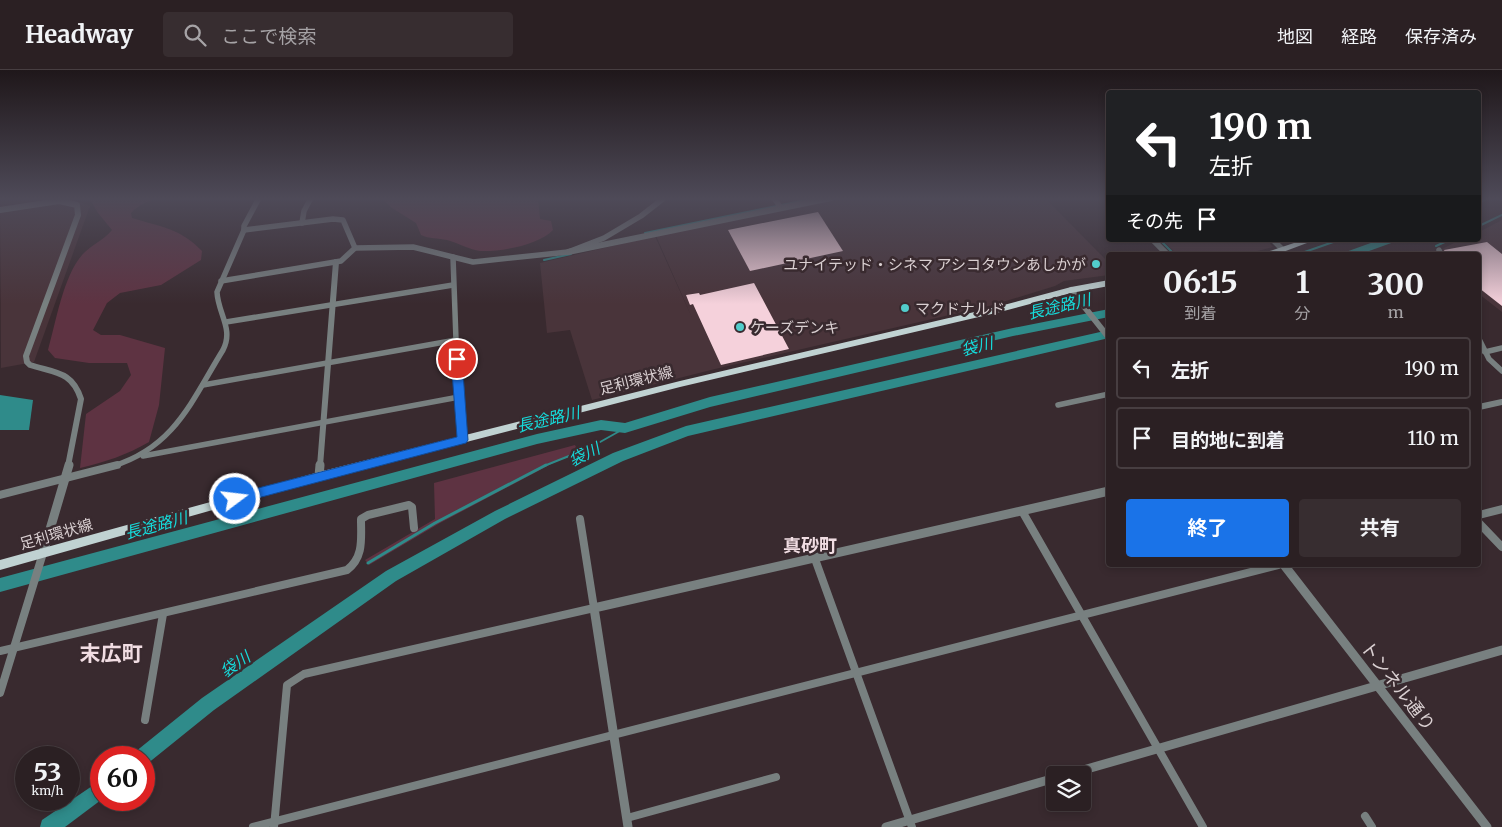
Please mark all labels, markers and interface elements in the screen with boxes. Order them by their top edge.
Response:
search box [163,12,513,57]
text: Headway [25,19,133,50]
icon: search [181,21,209,49]
text: ここで検索 [221,24,316,48]
text: 地図 [1277,25,1313,48]
text: 経路 [1341,25,1377,48]
text: 保存済み [1405,25,1477,48]
text: 190 m [1209,105,1312,149]
icon: left [1126,110,1191,175]
text: 左折 [1209,152,1253,180]
icon: arrive [1193,205,1221,233]
text: その先 [1126,209,1183,233]
place label: ユナイテッド・シネマ アシコタウンあしかが [783,255,1086,274]
marker: ユナイテッド・シネマ アシコタウンあしかが [1090,258,1102,270]
text: 06:15 [1163,263,1238,301]
text: 1 [1296,263,1310,301]
text: 300 [1367,265,1424,303]
water label: 長途路川 [1026,289,1094,323]
place label: マクドナルド [915,299,1005,318]
marker: マクドナルド [899,302,911,314]
text: m [1388,302,1404,322]
text: 到着 [1184,303,1216,323]
text: 分 [1295,303,1311,323]
place label: ケーズデンキ [750,318,839,337]
marker: ケーズデンキ [734,321,746,333]
water label: 袋川 [959,332,997,359]
pin [436,338,478,380]
icon: arrive [443,345,471,373]
icon: left [1128,354,1156,382]
text: 190 m [1404,356,1459,380]
text: 左折 [1171,358,1209,382]
street label: 足利環状線 [597,362,675,398]
water label: 長途路川 [515,402,583,436]
icon: arrive [1128,424,1156,452]
text: 110 m [1408,426,1459,450]
text: 目的地に到着 [1171,428,1285,452]
water label: 袋川 [565,437,605,470]
position arrow [208,472,260,524]
button: 終了 [1126,499,1289,557]
button: 共有 [1299,499,1461,557]
water label: 長途路川 [122,507,191,543]
street label: 足利環状線 [17,515,95,553]
district label: 真砂町 [783,534,837,557]
street label: トンネル通り [1356,637,1440,735]
district label: 末広町 [80,640,143,667]
water label: 袋川 [216,645,255,681]
speed limit sign: 60 [90,746,155,811]
text: 53 [34,756,61,788]
map controls [1046,766,1091,811]
button: layers [1046,766,1091,811]
text: km/h [32,783,63,798]

